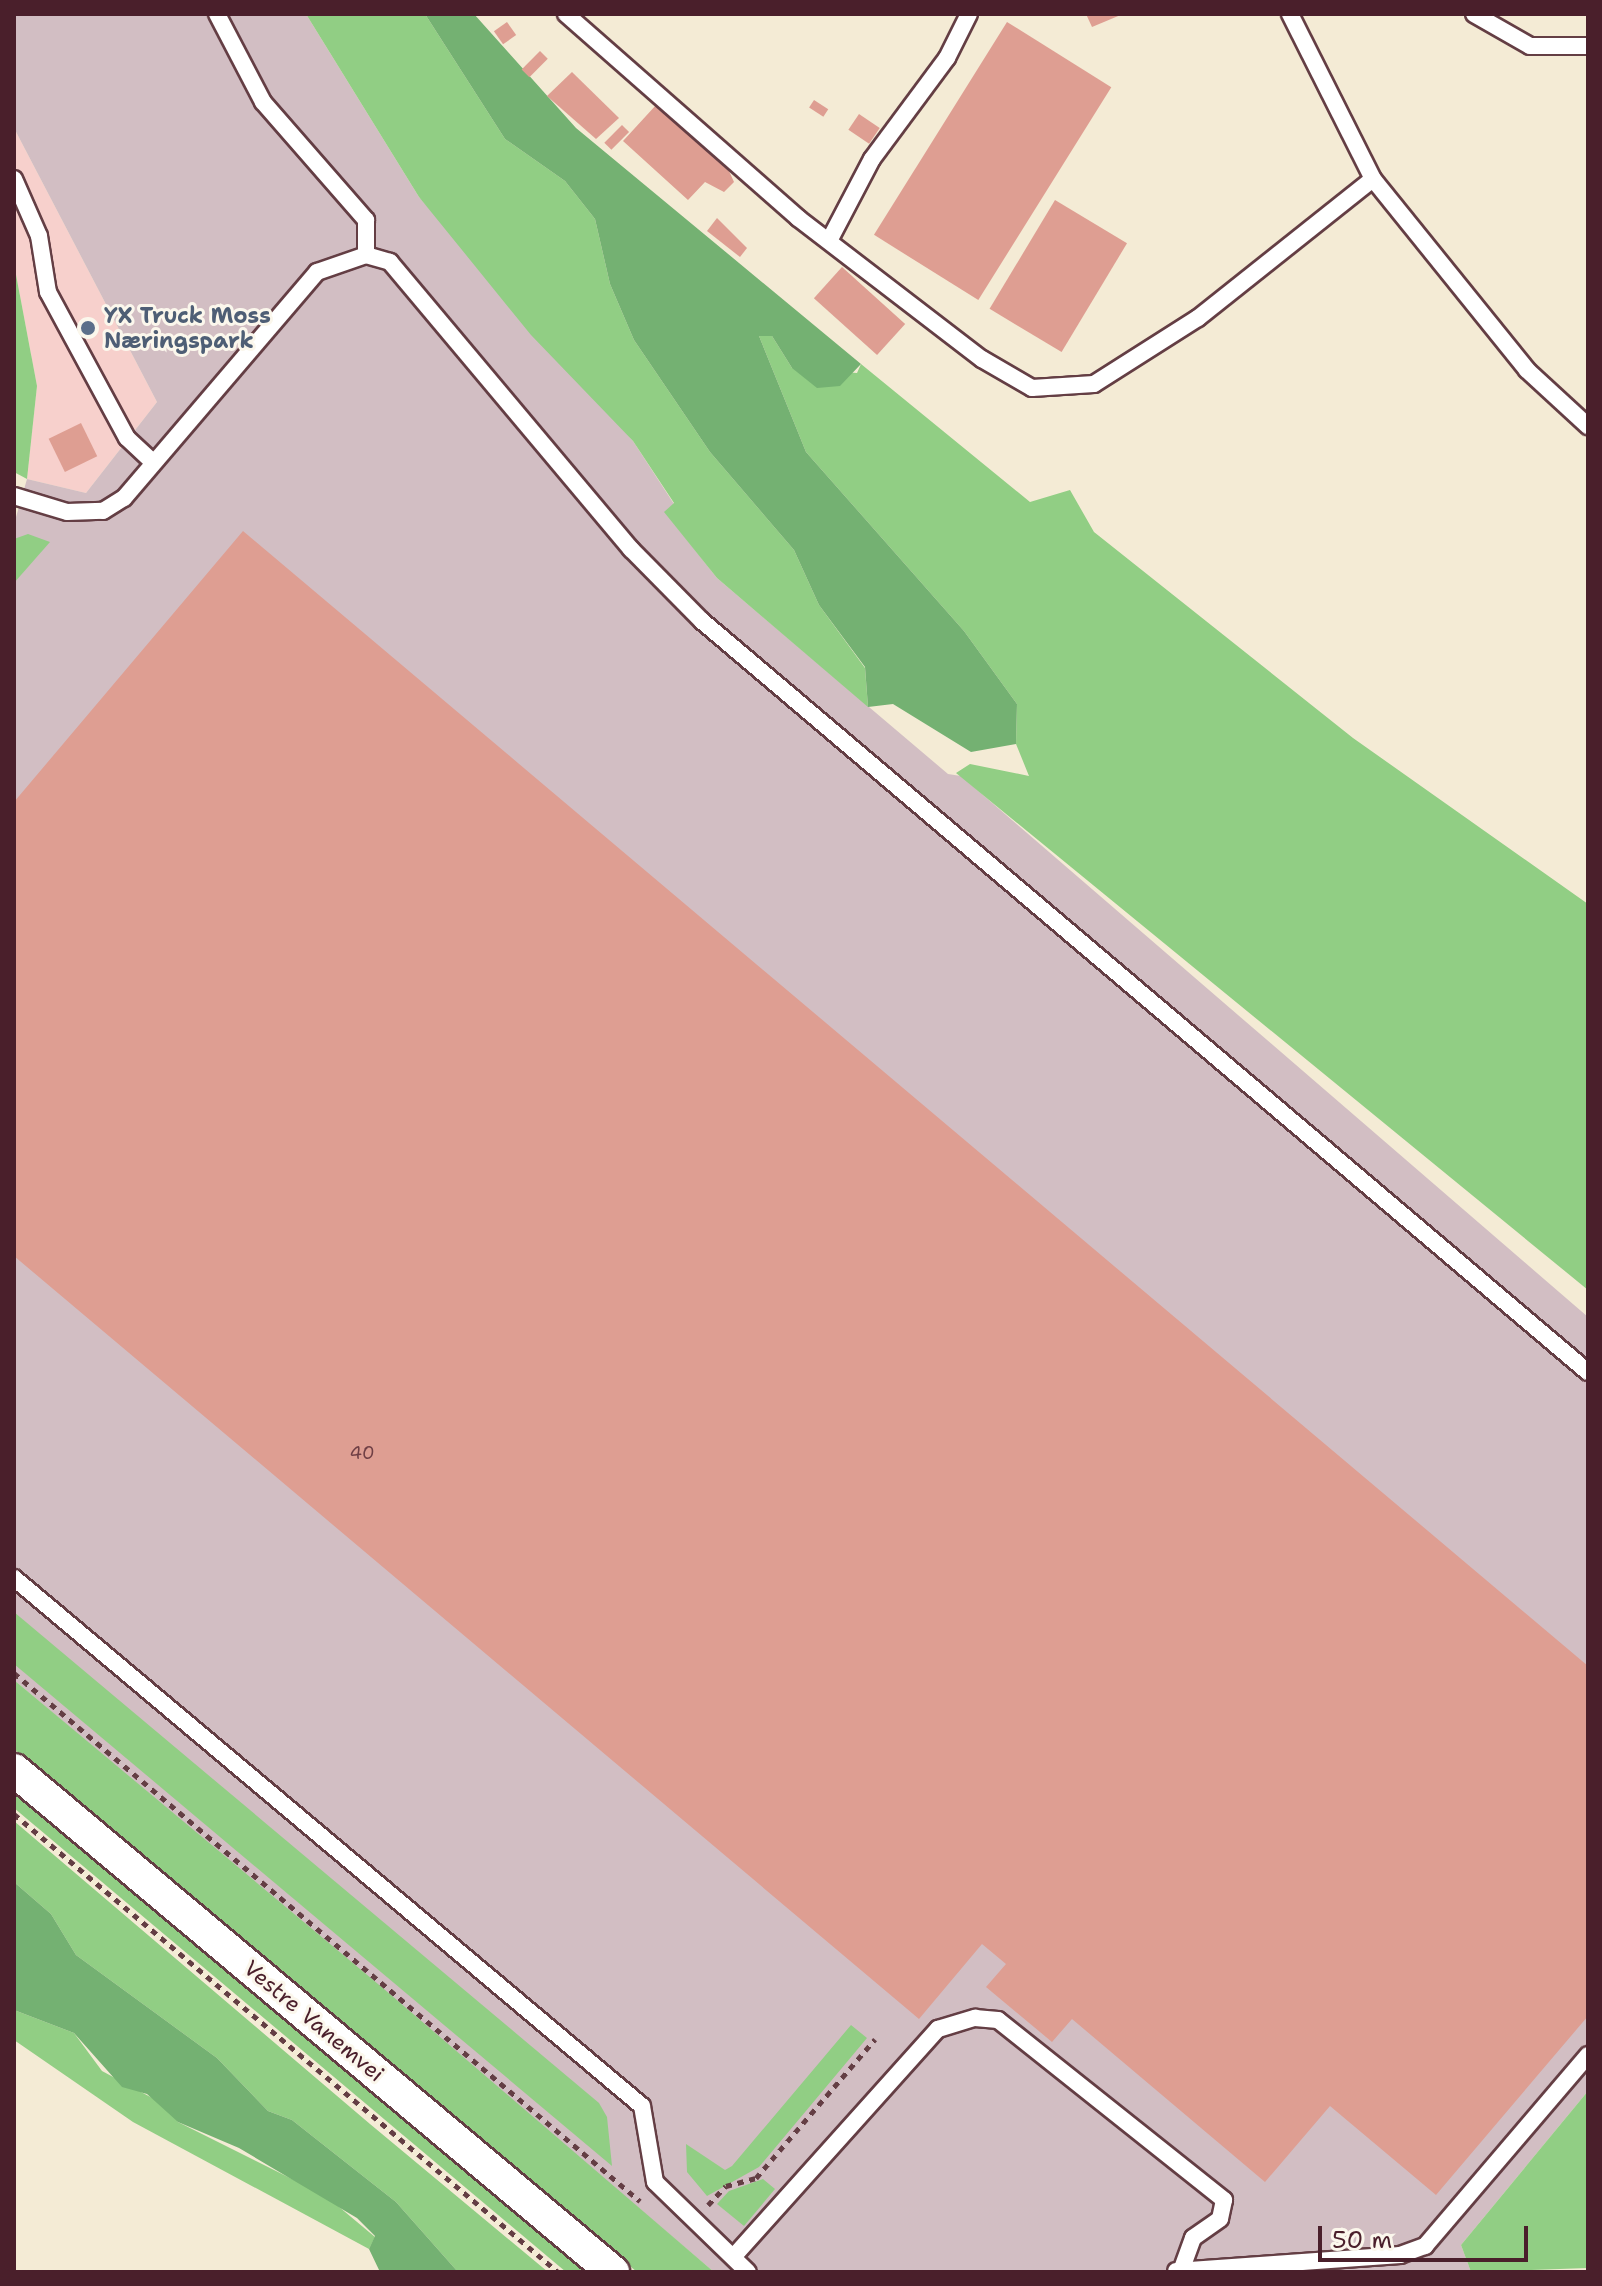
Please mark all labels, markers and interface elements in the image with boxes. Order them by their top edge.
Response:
place label: YX Truck Moss Næringspark [104,302,271,354]
marker: YX Truck Moss Næringspark [79,319,97,337]
house number: 40 [349,1442,375,1464]
street label: Vestre Vanemvei [239,1955,389,2087]
scale bar [1322,2210,1532,2260]
text: 50 m [1332,2224,1392,2256]

